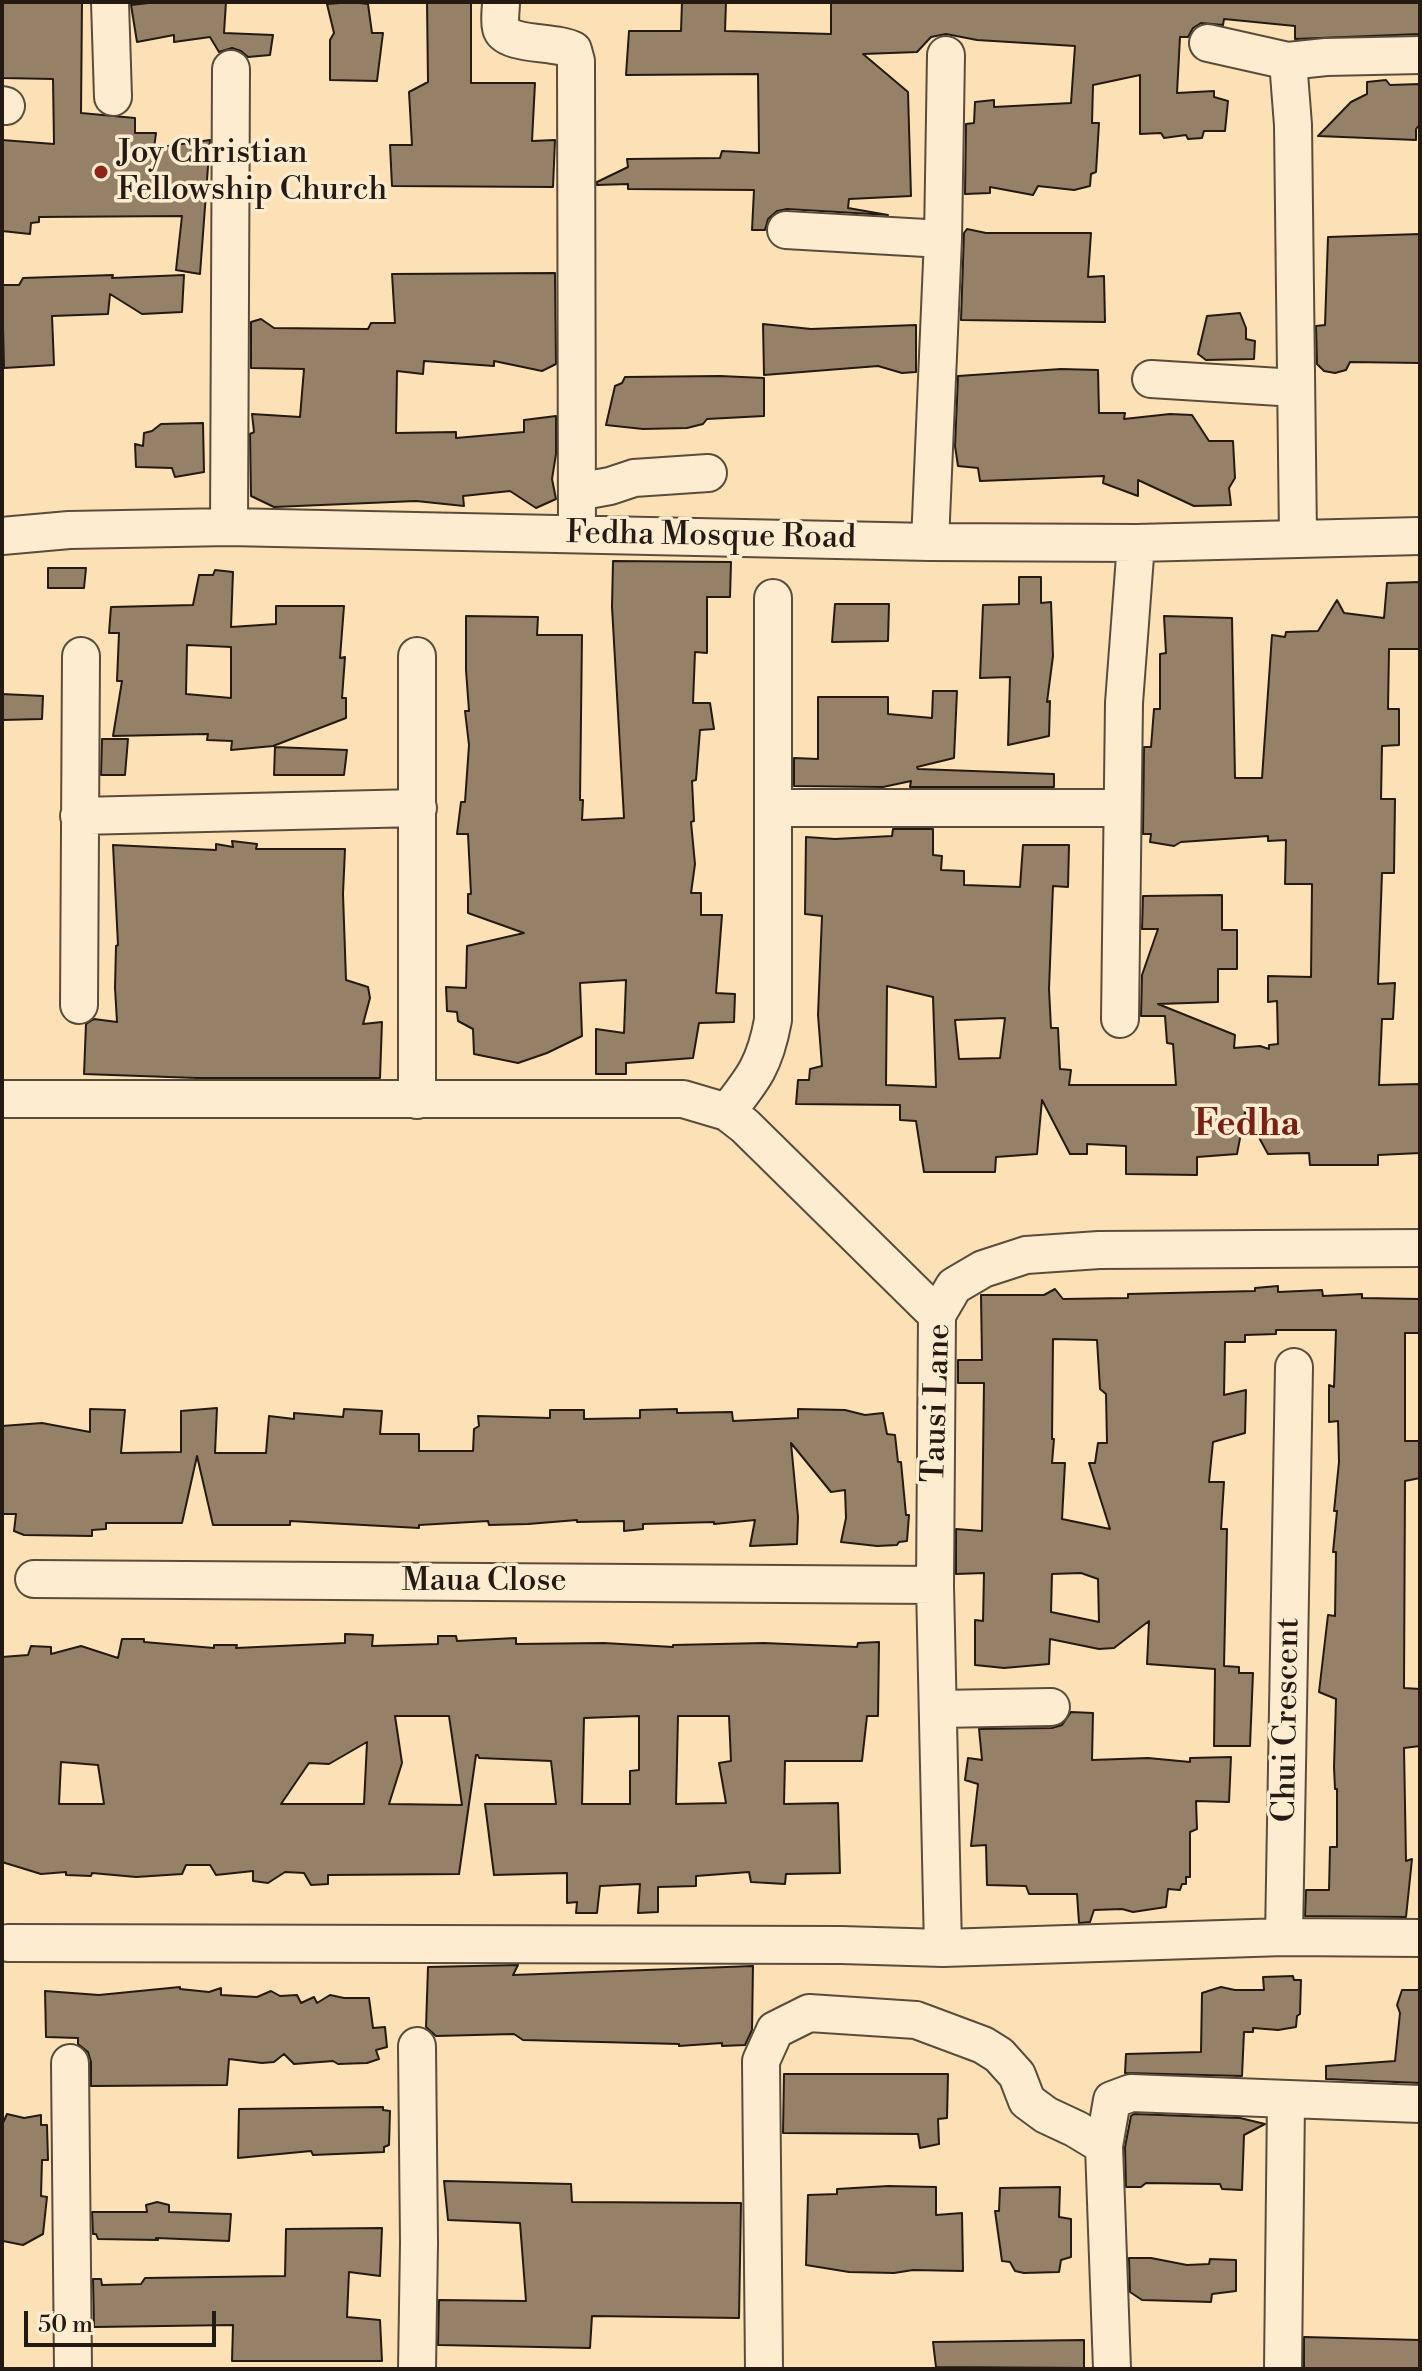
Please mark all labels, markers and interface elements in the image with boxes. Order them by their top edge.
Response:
place label: Joy Christian Fellowship Church [117,135,387,210]
marker: Joy Christian Fellowship Church [92,163,110,181]
street label: Fedha Mosque Road [566,515,856,559]
district label: Fedha [1194,1104,1300,1148]
street label: Tausi Lane [916,1323,960,1483]
street label: Maua Close [401,1563,567,1601]
street label: Chui Crescent [1267,1617,1309,1823]
scale bar [28,2295,220,2345]
text: 50 m [38,2310,93,2340]

